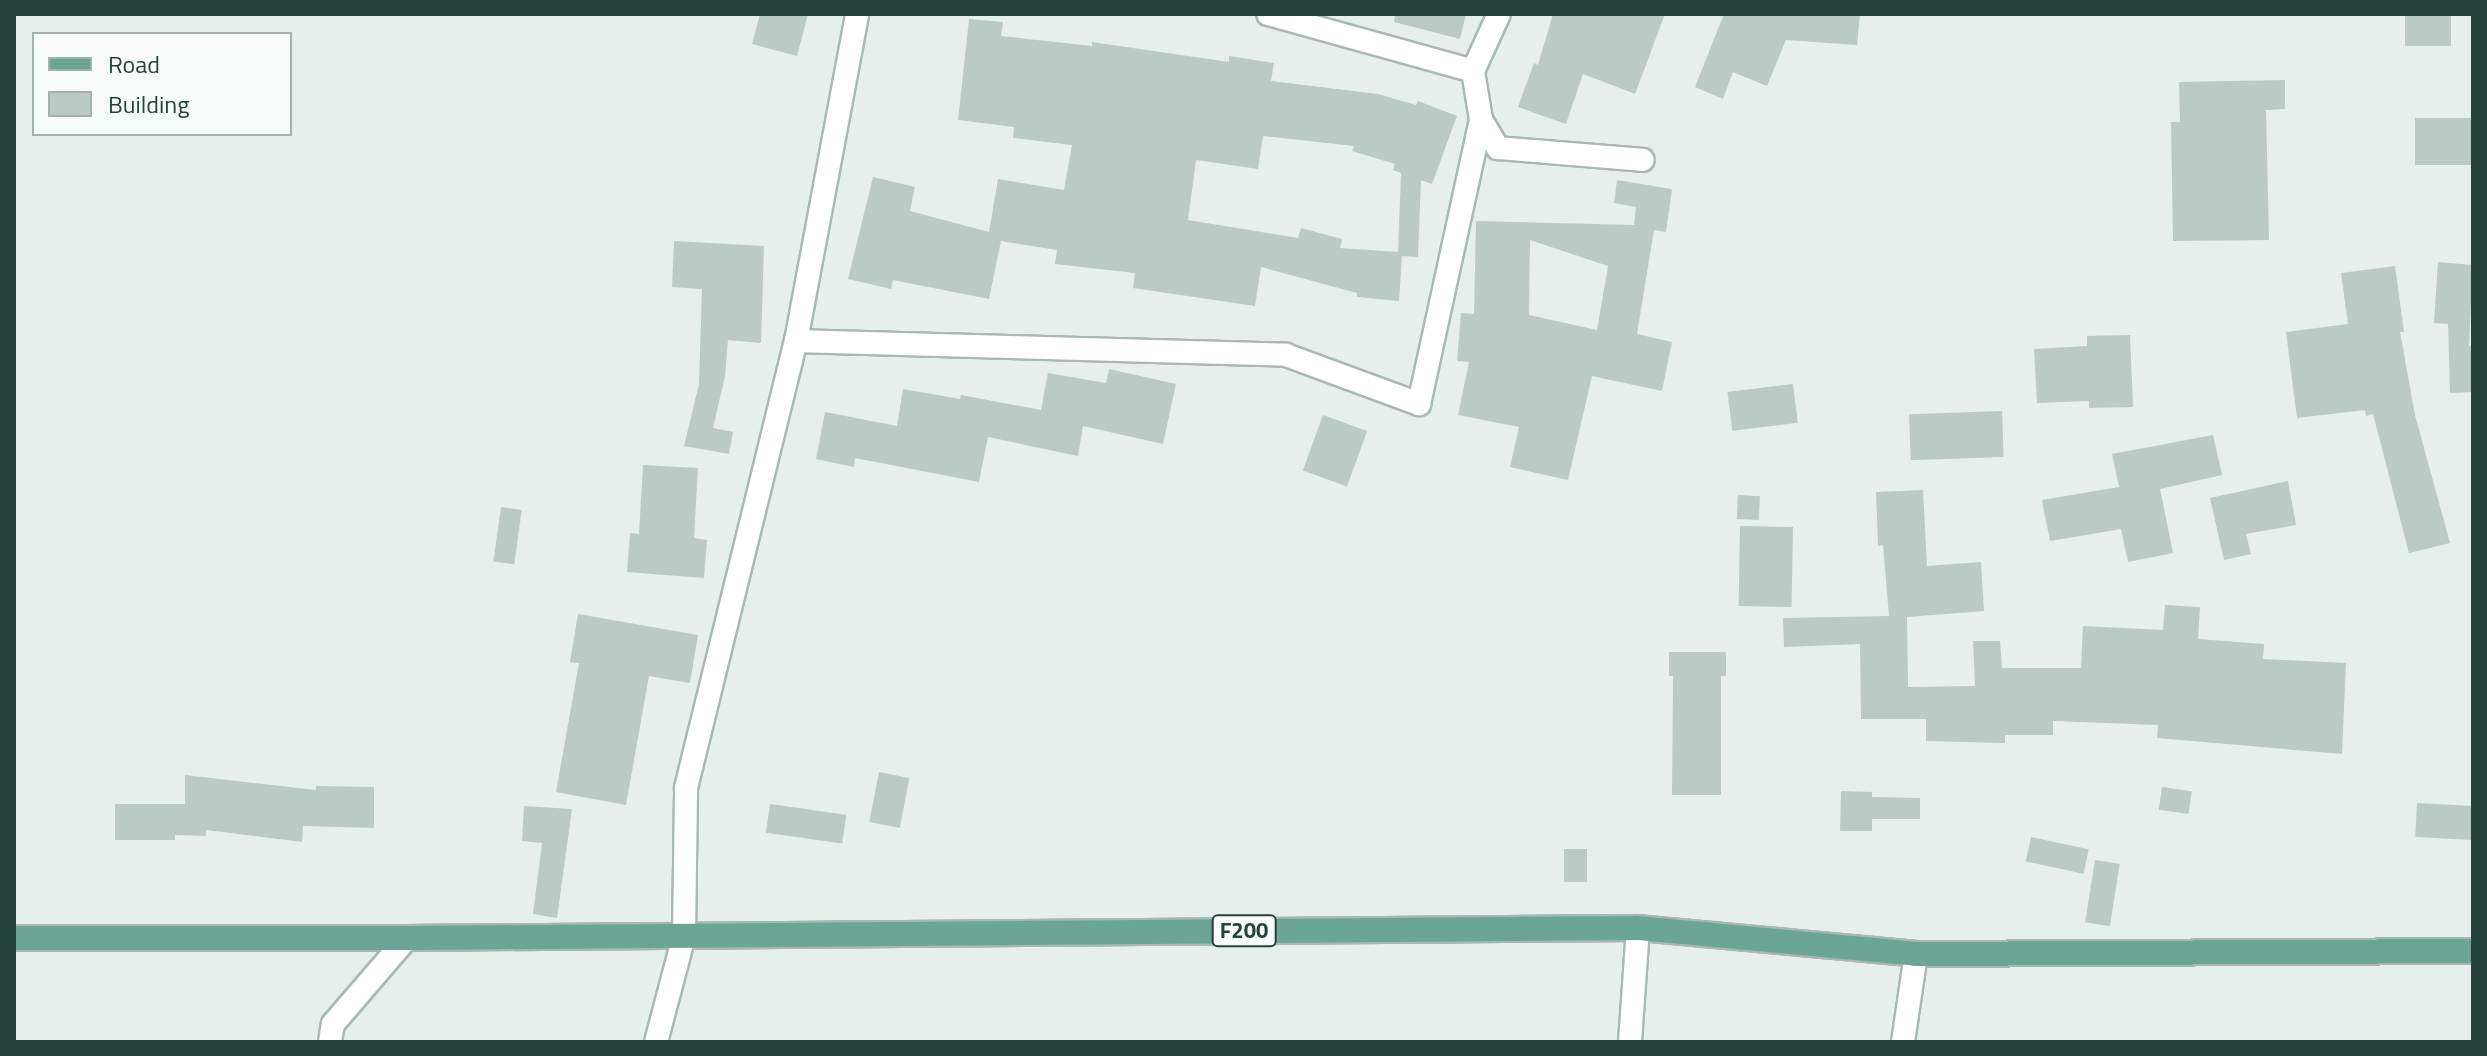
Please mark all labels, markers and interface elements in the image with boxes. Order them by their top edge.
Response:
legend [32,32,292,136]
text: Road [108,46,160,82]
text: Building [108,86,190,122]
road number: F200 [1210,913,1278,949]

